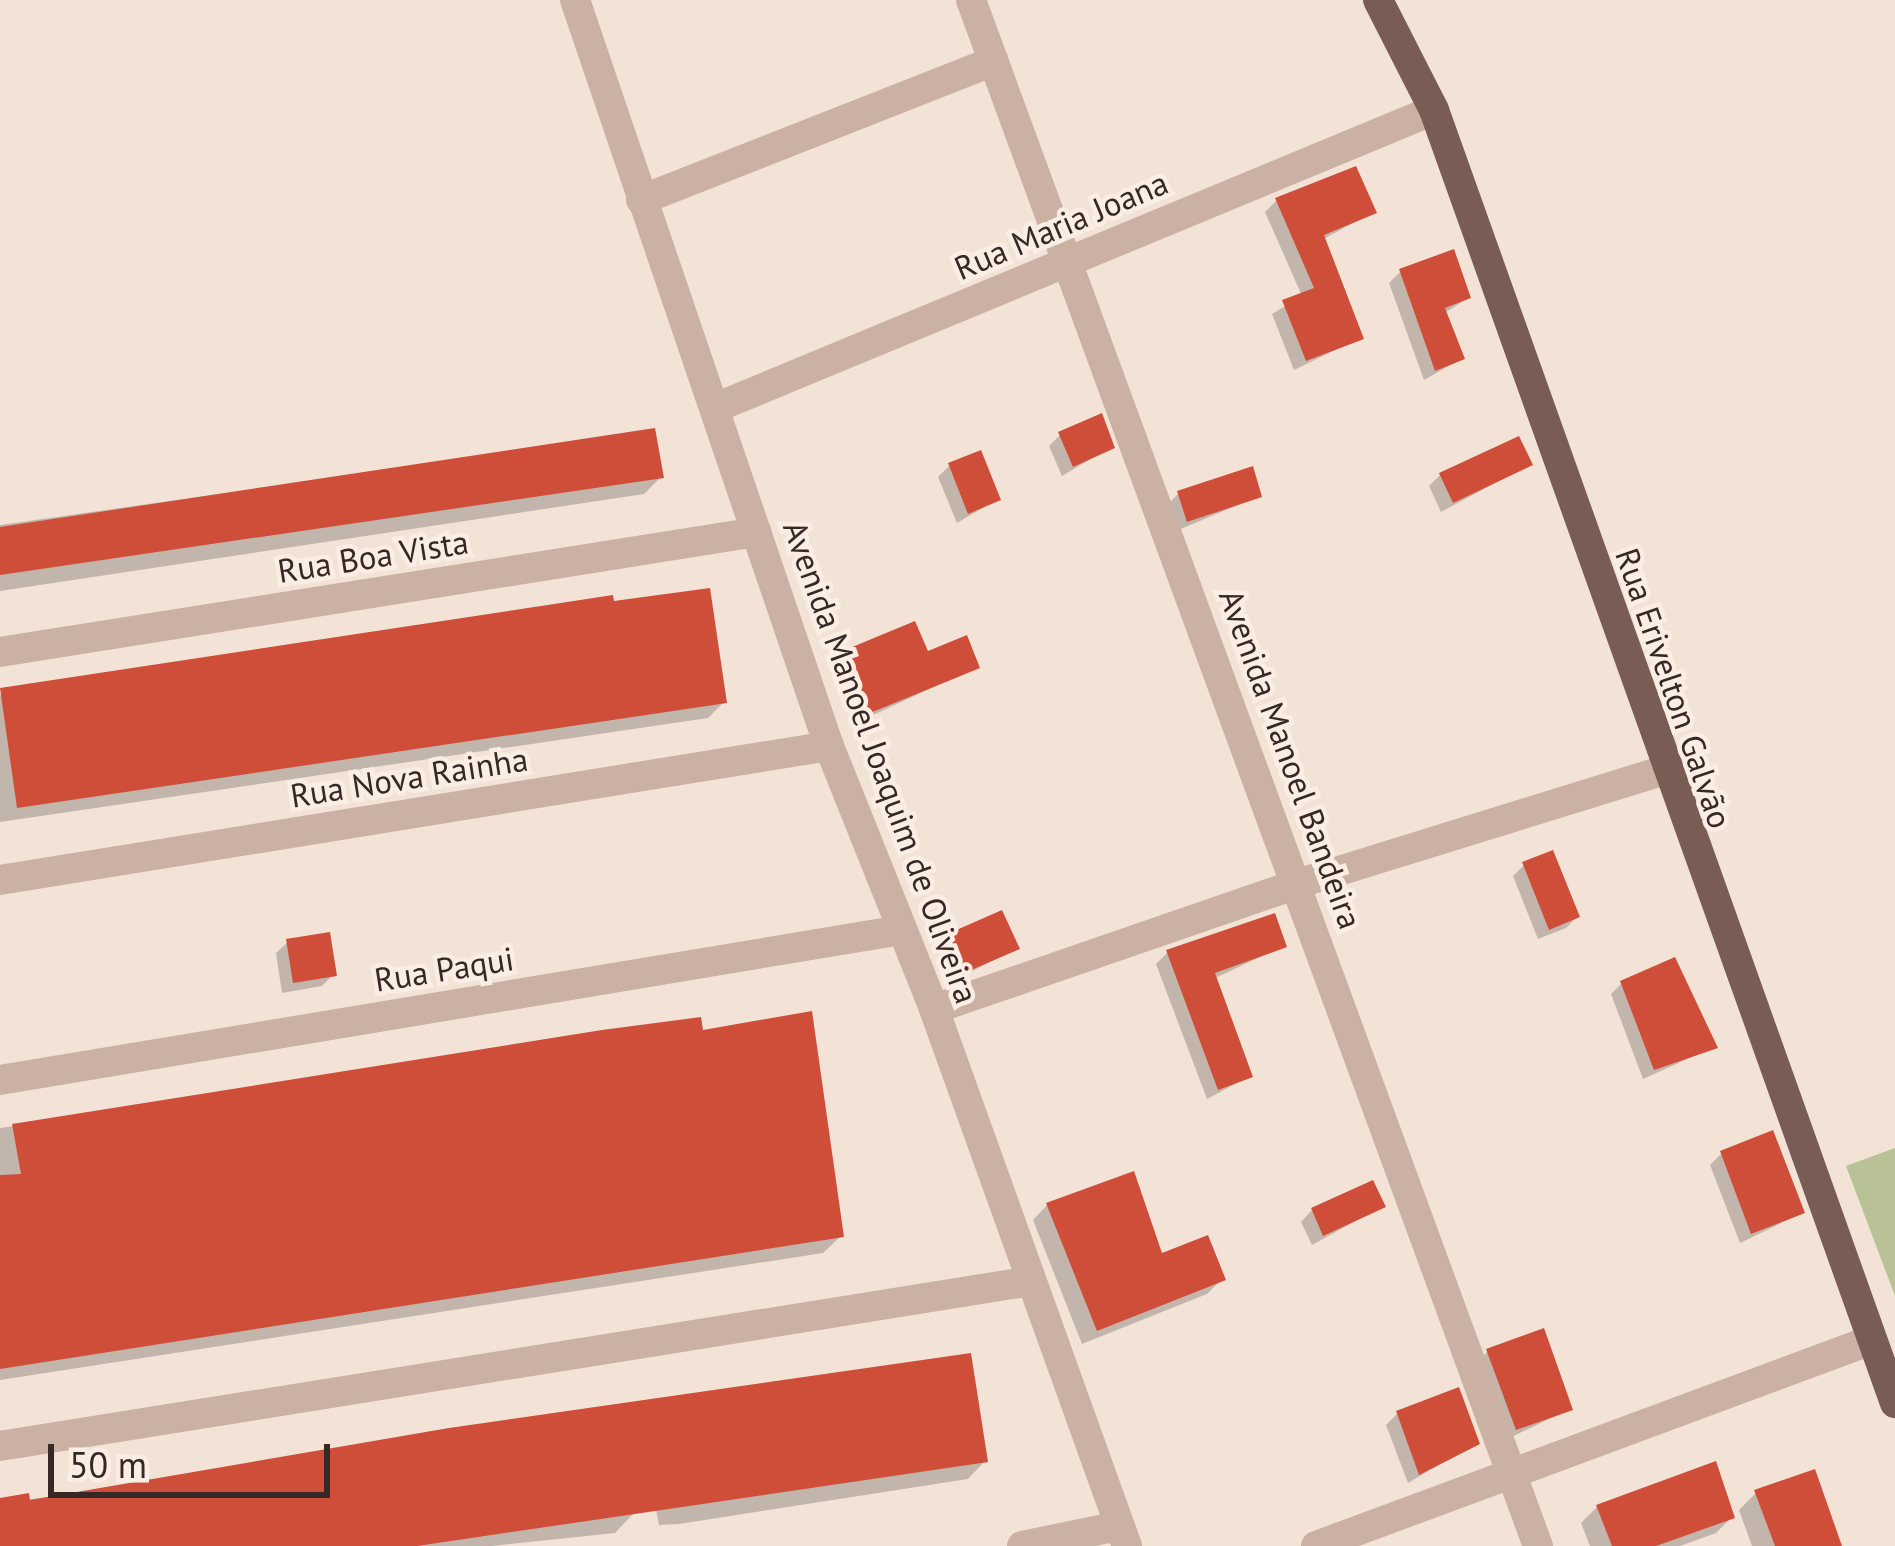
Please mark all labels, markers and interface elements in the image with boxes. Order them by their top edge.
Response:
street label: Rua Maria Joana [948,162,1174,288]
street label: Avenida Manoel Joaquim de Oliveira [775,515,987,1009]
street label: Rua Boa Vista [274,521,472,591]
street label: Rua Erivelton Galvão [1608,543,1740,833]
street label: Avenida Manoel Bandeira [1211,584,1371,934]
street label: Rua Nova Rainha [287,739,531,815]
street label: Rua Paqui [372,938,516,1000]
scale bar [54,1420,336,1494]
text: 50 m [69,1441,147,1488]

